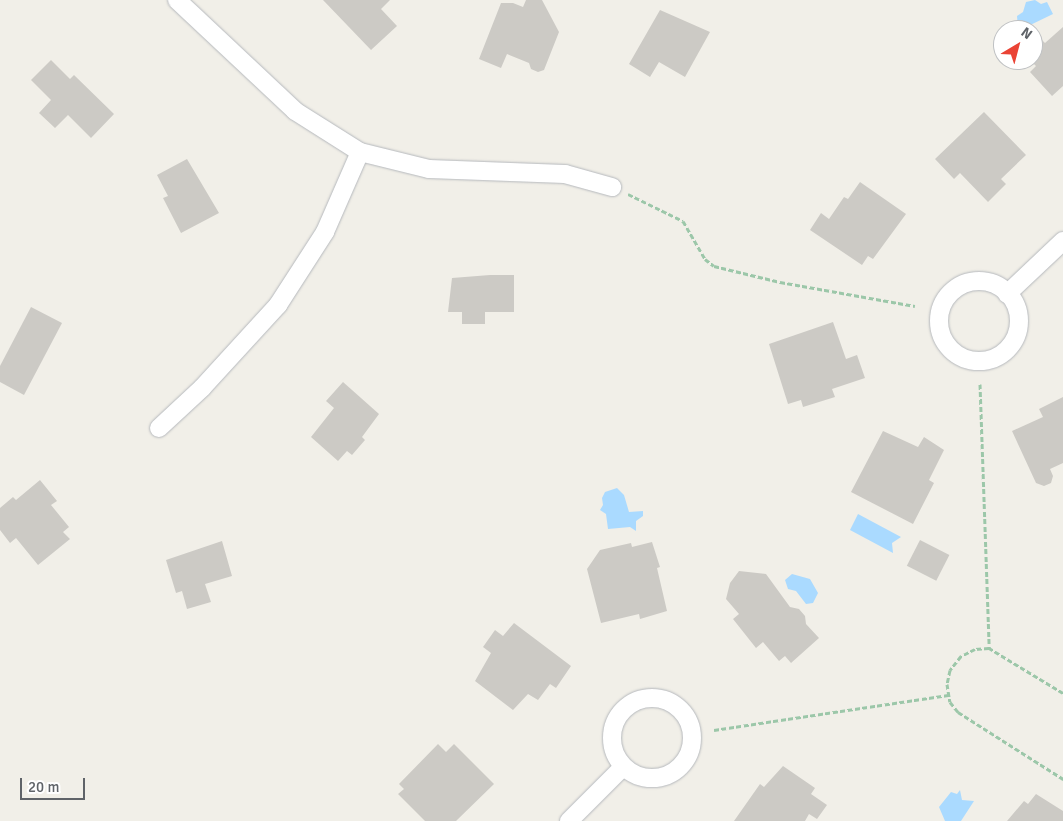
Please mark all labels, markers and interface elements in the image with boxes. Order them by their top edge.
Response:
north arrow [993,20,1043,70]
text: N [1018,24,1036,43]
scale bar [22,768,88,800]
text: 20 m [28,778,59,796]

